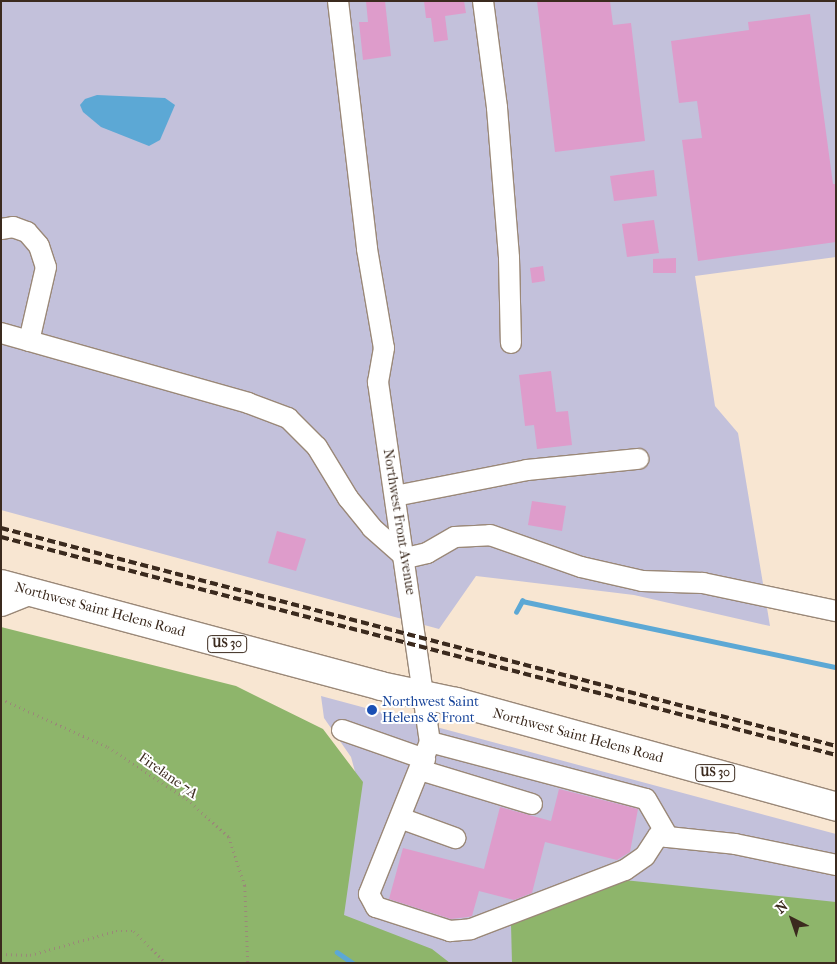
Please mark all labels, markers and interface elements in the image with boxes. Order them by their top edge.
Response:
street label: Northwest Front Avenue [379,448,419,596]
street label: Northwest Saint Helens Road [13,579,187,641]
road number: US 30 [207,634,247,654]
place label: Northwest Saint Helens & Front [382,694,479,726]
marker: Northwest Saint Helens & Front [366,704,378,716]
street label: Northwest Saint Helens Road [491,705,665,767]
street label: Firelane 7A [135,749,201,803]
road number: US 30 [695,764,735,782]
north arrow [767,894,817,944]
text: N [772,897,791,917]

